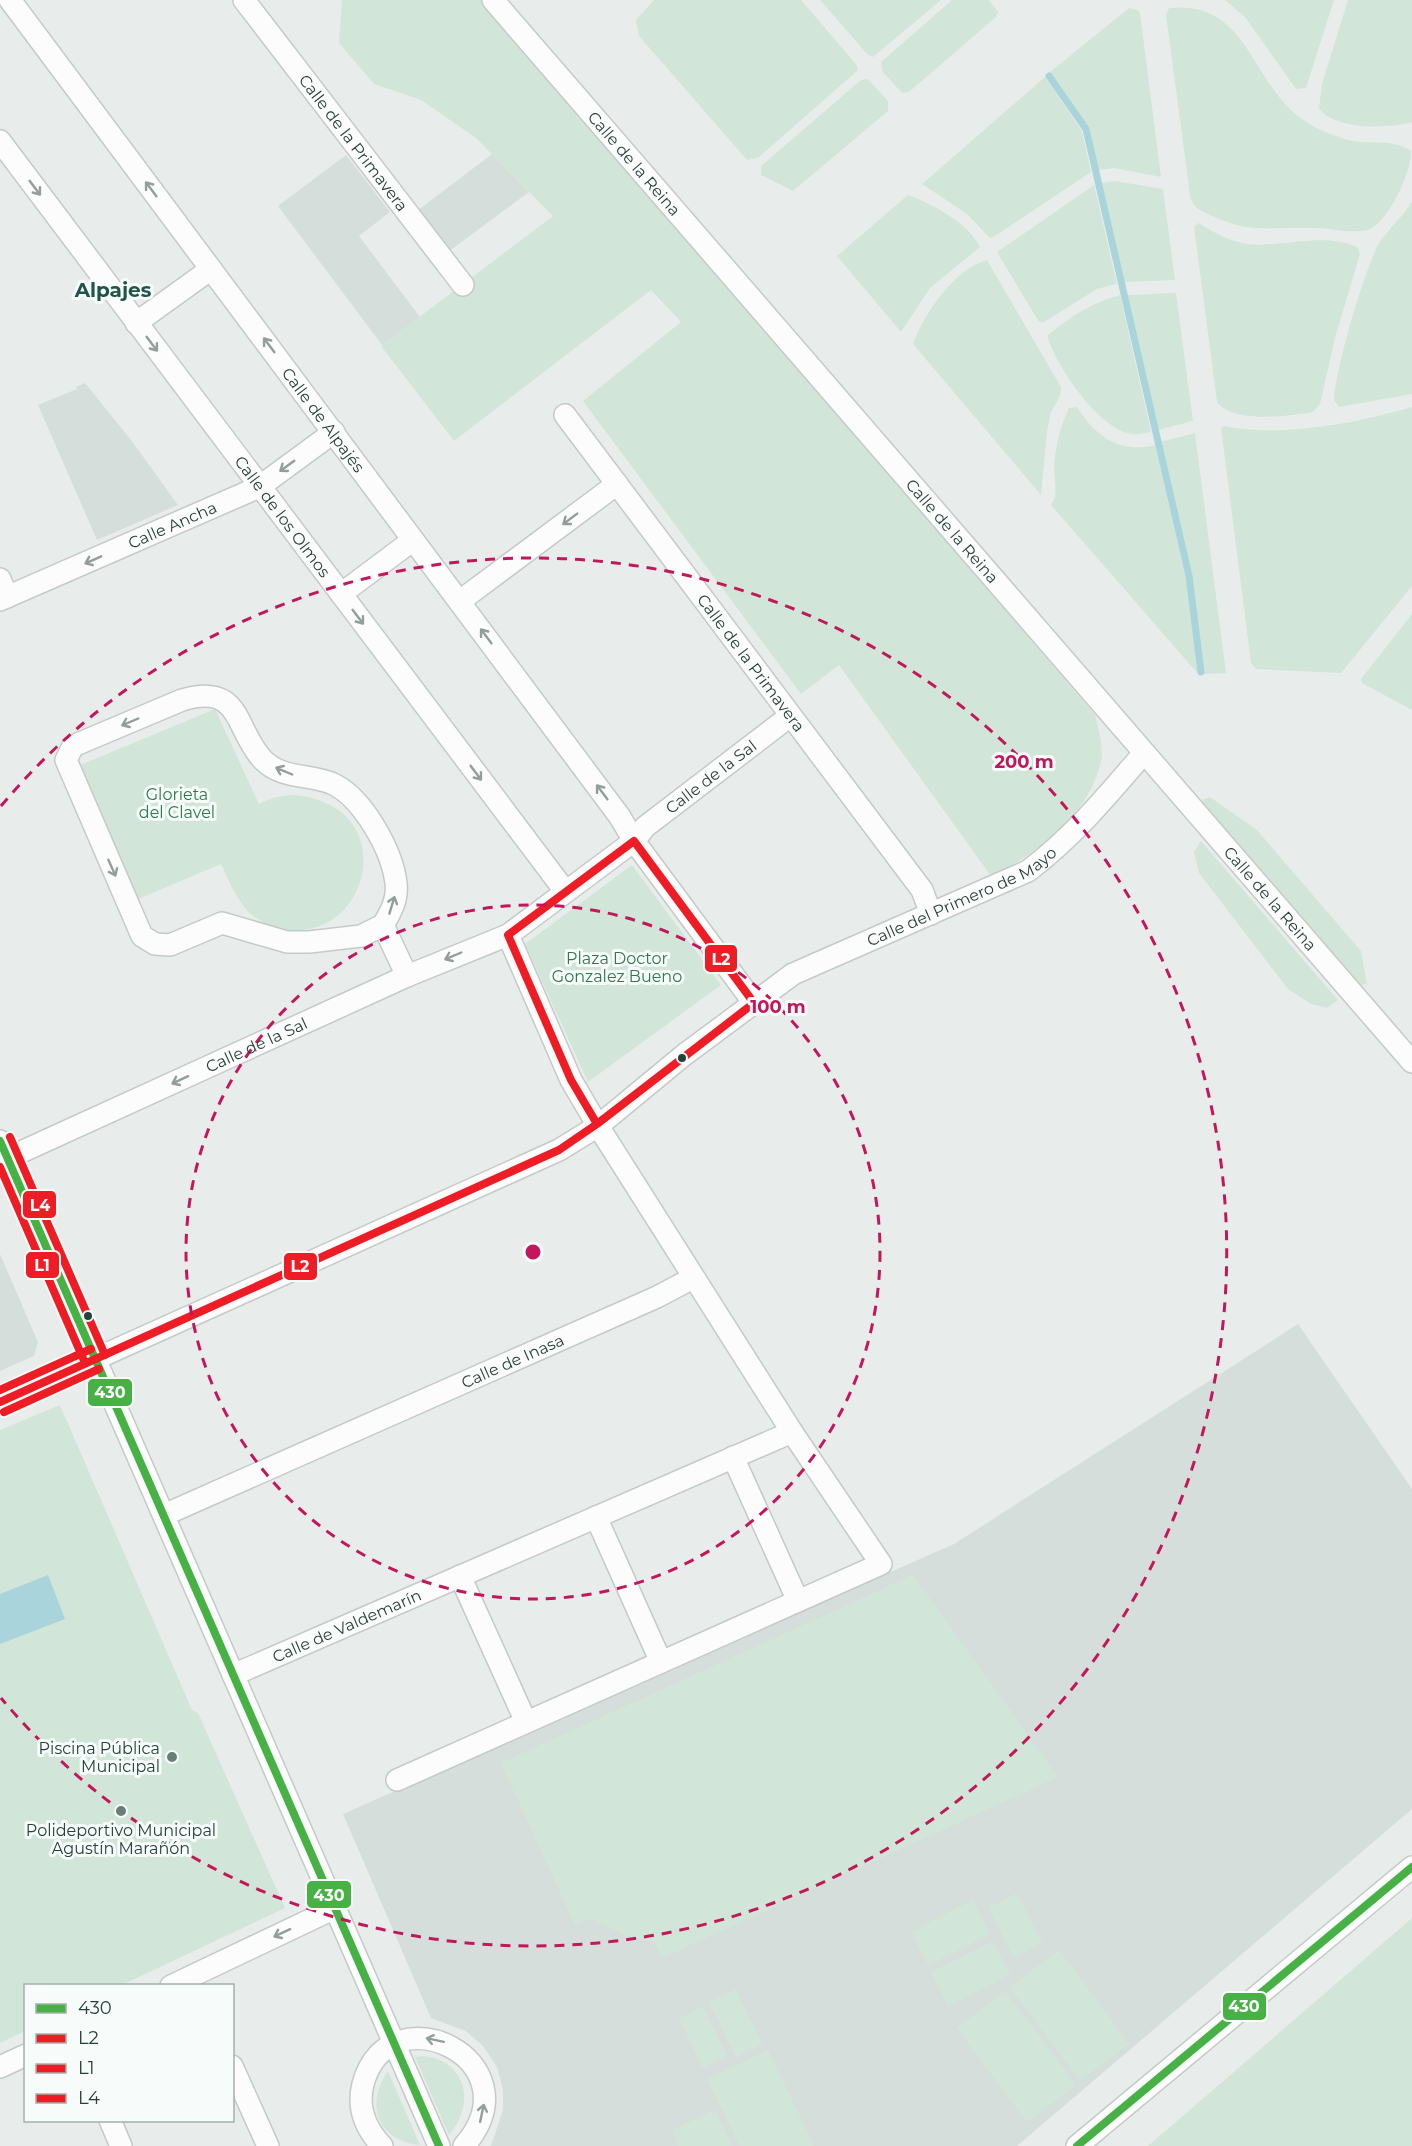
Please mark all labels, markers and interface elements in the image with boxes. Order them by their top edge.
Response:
street label: Calle de la Primavera [295,71,412,215]
street label: Calle de la Reina [584,108,684,220]
one-way arrow [28,180,41,196]
one-way arrow [145,182,158,198]
district label: Alpajes [74,278,152,302]
one-way arrow [146,336,159,352]
one-way arrow [262,338,275,354]
street label: Calle de Alpajés [278,364,368,476]
street label: Calle de los Olmos [231,452,334,581]
one-way arrow [279,460,295,472]
street label: Calle de la Reina [902,475,1002,587]
street label: Calle Ancha [125,498,220,553]
one-way arrow [562,513,578,526]
one-way arrow [84,554,102,566]
street label: Calle de la Primavera [693,591,809,736]
one-way arrow [352,609,364,625]
one-way arrow [480,628,492,644]
one-way arrow [122,717,140,728]
street label: Calle de la Sal [662,736,760,818]
text: 200 m [994,751,1054,773]
one-way arrow [469,764,482,780]
one-way arrow [275,765,293,776]
park label: Glorieta del Clavel [139,785,215,822]
one-way arrow [596,785,609,801]
street label: Calle del Primero de Mayo [864,843,1060,951]
street label: Calle de la Reina [1220,843,1320,955]
one-way arrow [106,858,118,876]
one-way arrow [387,896,398,915]
line badge: L2 [704,944,738,973]
park label: Plaza Doctor Gonzalez Bueno [552,949,682,986]
text: L2 [711,950,731,969]
one-way arrow [445,951,463,963]
text: 100 m [750,996,806,1018]
street label: Calle de la Sal [203,1014,310,1077]
unlabelled marker [676,1052,688,1064]
one-way arrow [171,1074,189,1086]
line badge: L4 [22,1190,57,1219]
text: L4 [30,1196,50,1215]
centre of rings [523,1242,543,1262]
line badge: L1 [25,1251,60,1279]
line badge: L2 [283,1252,318,1281]
text: L1 [34,1256,50,1275]
text: L2 [290,1257,310,1276]
unlabelled marker [82,1310,94,1322]
street label: Calle de Inasa [458,1330,567,1392]
line badge: 430 [87,1378,133,1407]
text: 430 [94,1383,126,1402]
street label: Calle de Valdemarín [270,1585,424,1667]
place label: Piscina Pública Municipal [39,1739,160,1776]
marker: Piscina Pública Municipal [165,1750,179,1764]
marker: Polideportivo Municipal Agustín Marañón [114,1804,128,1818]
place label: Polideportivo Municipal Agustín Marañón [26,1821,216,1858]
line badge: 430 [306,1880,352,1909]
text: 430 [313,1886,345,1905]
one-way arrow [274,1928,292,1940]
legend [24,1984,234,2122]
line badge: 430 [1222,1992,1267,2021]
text: 430 [78,1997,112,2019]
text: 430 [1228,1997,1260,2016]
text: L2 [78,2027,99,2049]
one-way arrow [426,2034,445,2046]
text: L1 [78,2057,94,2079]
text: L4 [78,2087,100,2109]
one-way arrow [477,2103,488,2123]

